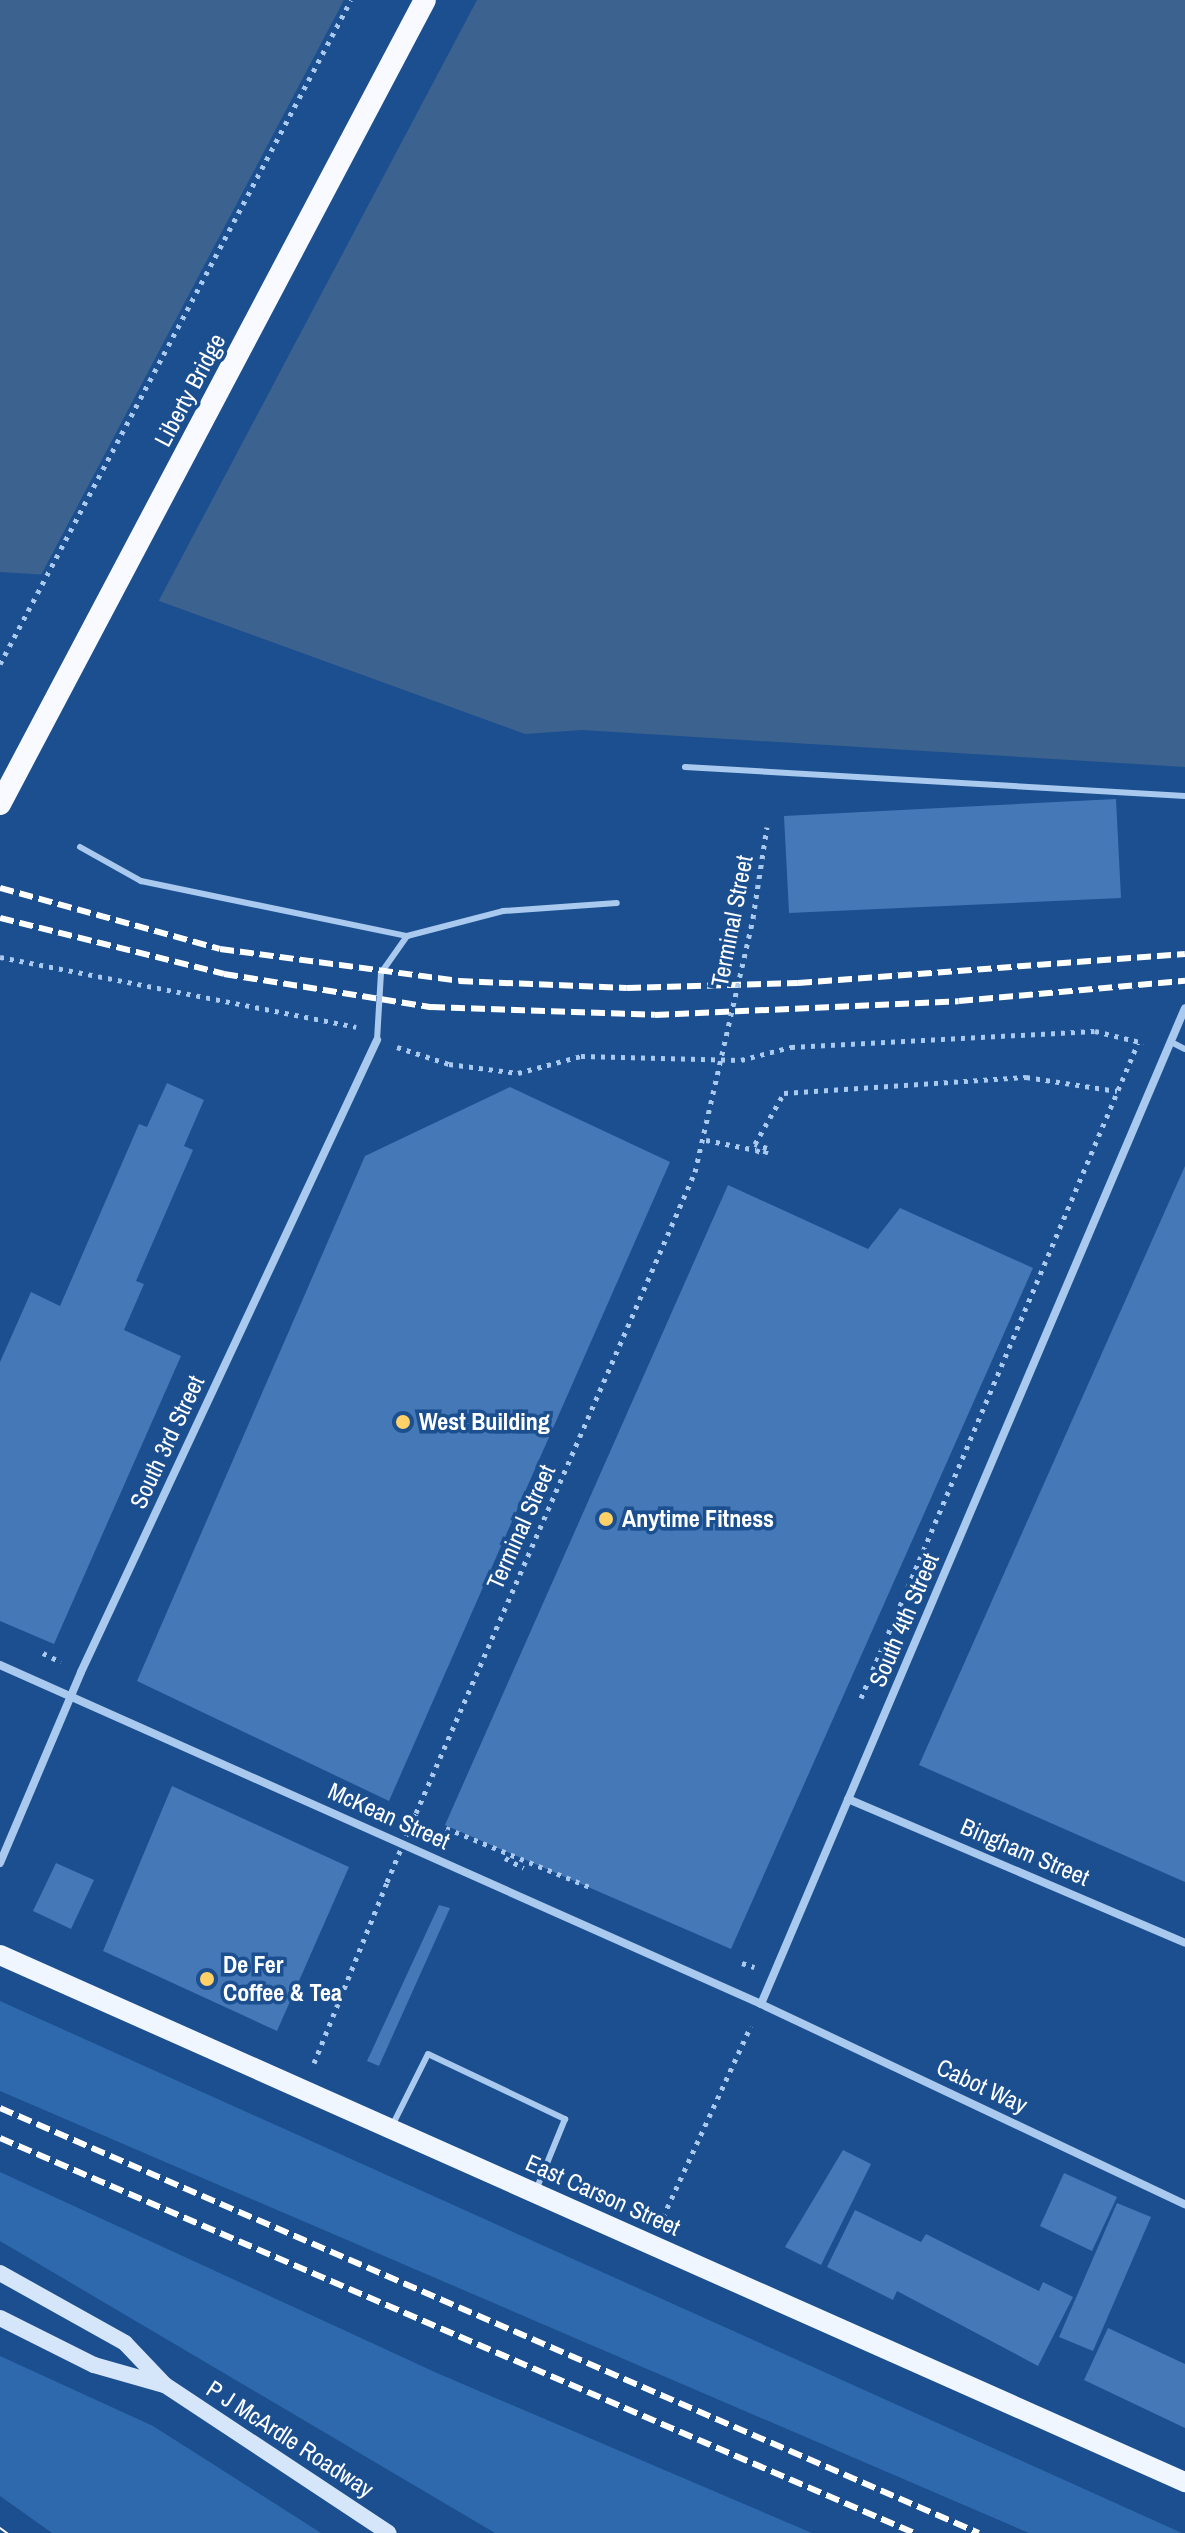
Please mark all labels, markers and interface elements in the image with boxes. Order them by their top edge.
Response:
street label: Liberty Bridge [148,329,232,451]
street label: Terminal Street [705,853,759,989]
street label: South 3rd Street [124,1371,210,1513]
place label: West Building [419,1408,550,1436]
marker: West Building [394,1413,412,1431]
street label: Terminal Street [481,1460,561,1594]
place label: Anytime Fitness [622,1505,774,1533]
marker: Anytime Fitness [597,1510,615,1528]
street label: South 4th Street [863,1549,945,1691]
street label: McKean Street [324,1776,454,1856]
street label: Bingham Street [956,1812,1094,1892]
place label: De Fer Coffee & Tea [223,1951,342,2007]
marker: De Fer Coffee & Tea [198,1970,216,1988]
street label: Cabot Way [932,2053,1032,2119]
street label: East Carson Street [521,2148,685,2242]
street label: P J McArdle Roadway [201,2374,379,2504]

